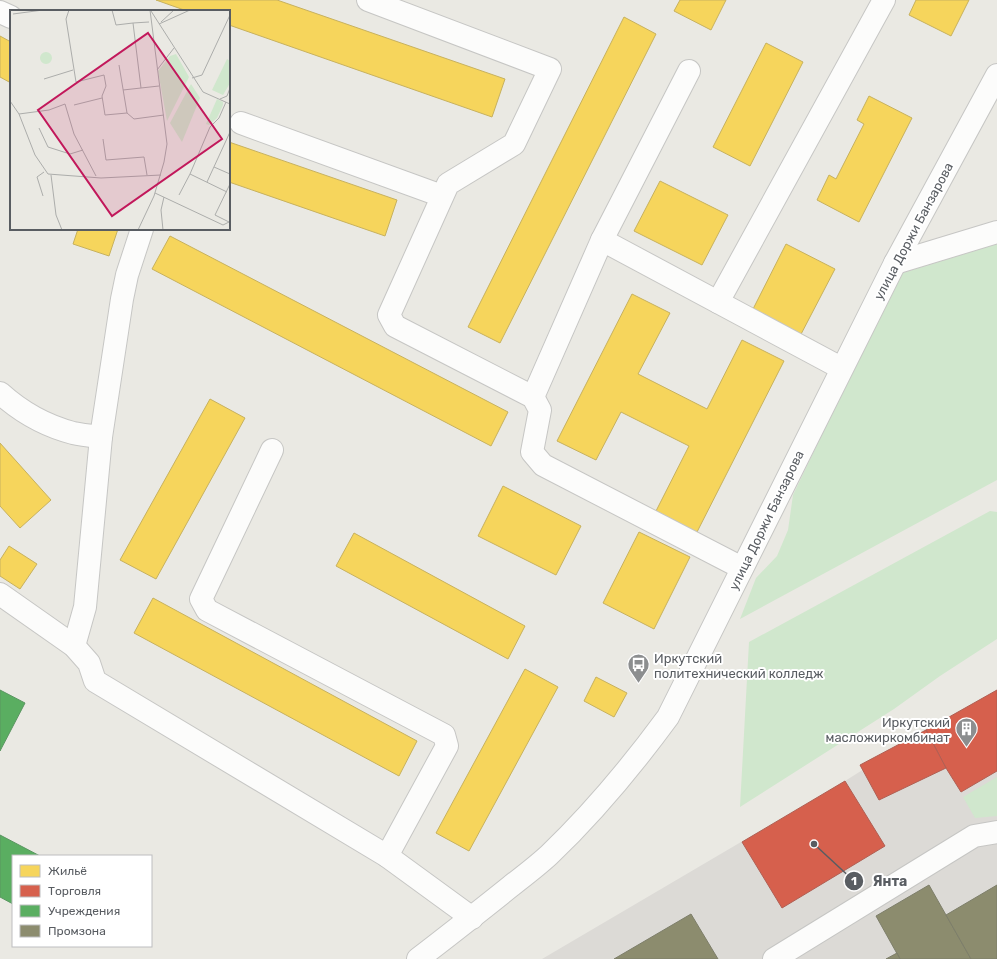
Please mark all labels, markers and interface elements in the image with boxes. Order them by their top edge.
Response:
inset map [10,10,230,230]
street label: улица Доржи Банзарова [871,160,956,302]
street label: улица Доржи Банзарова [726,448,807,592]
place label: Иркутский политехнический колледж [654,651,824,681]
bus stop icon: Иркутский политехнический колледж [625,652,651,685]
place label: Иркутский масложиркомбинат [826,715,950,745]
building icon: Иркутский масложиркомбинат [953,716,979,749]
legend [12,855,152,947]
text: Жильё [48,864,87,878]
callout: Янта [844,868,915,894]
text: Янта [873,873,907,890]
text: 1 [851,874,857,888]
text: Торговля [48,884,101,898]
text: Учреждения [48,904,120,918]
text: Промзона [48,924,106,938]

